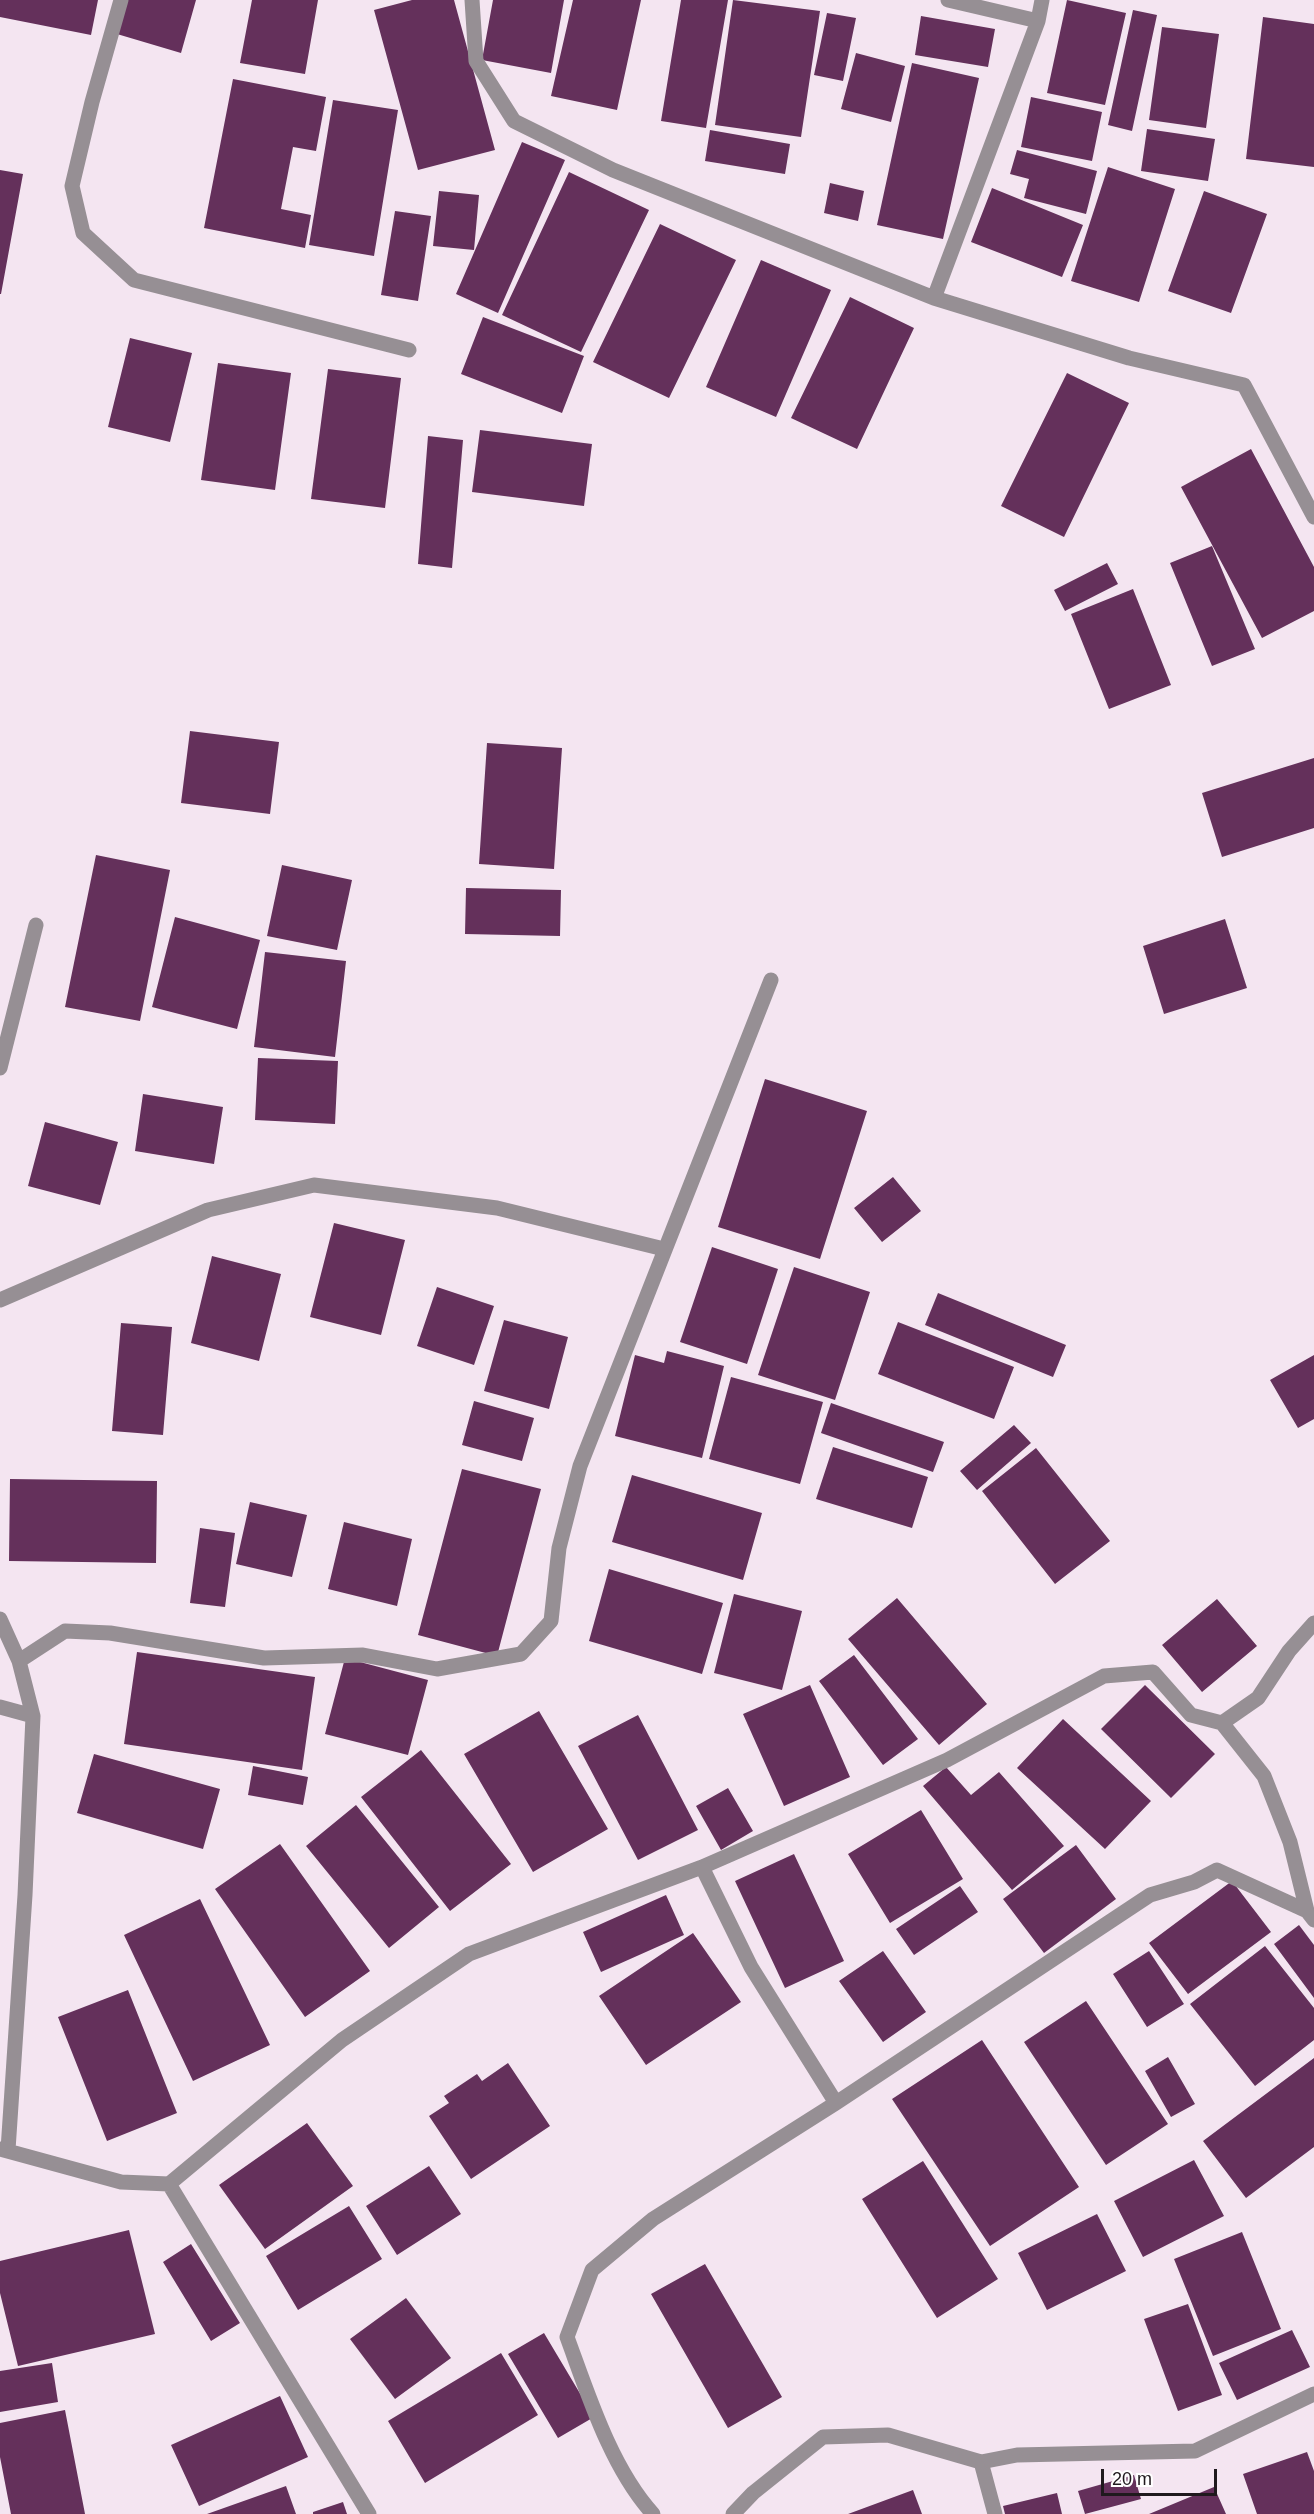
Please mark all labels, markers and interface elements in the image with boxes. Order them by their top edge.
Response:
scale bar [1104,2457,1220,2495]
text: 20 m [1112,2469,1152,2489]

